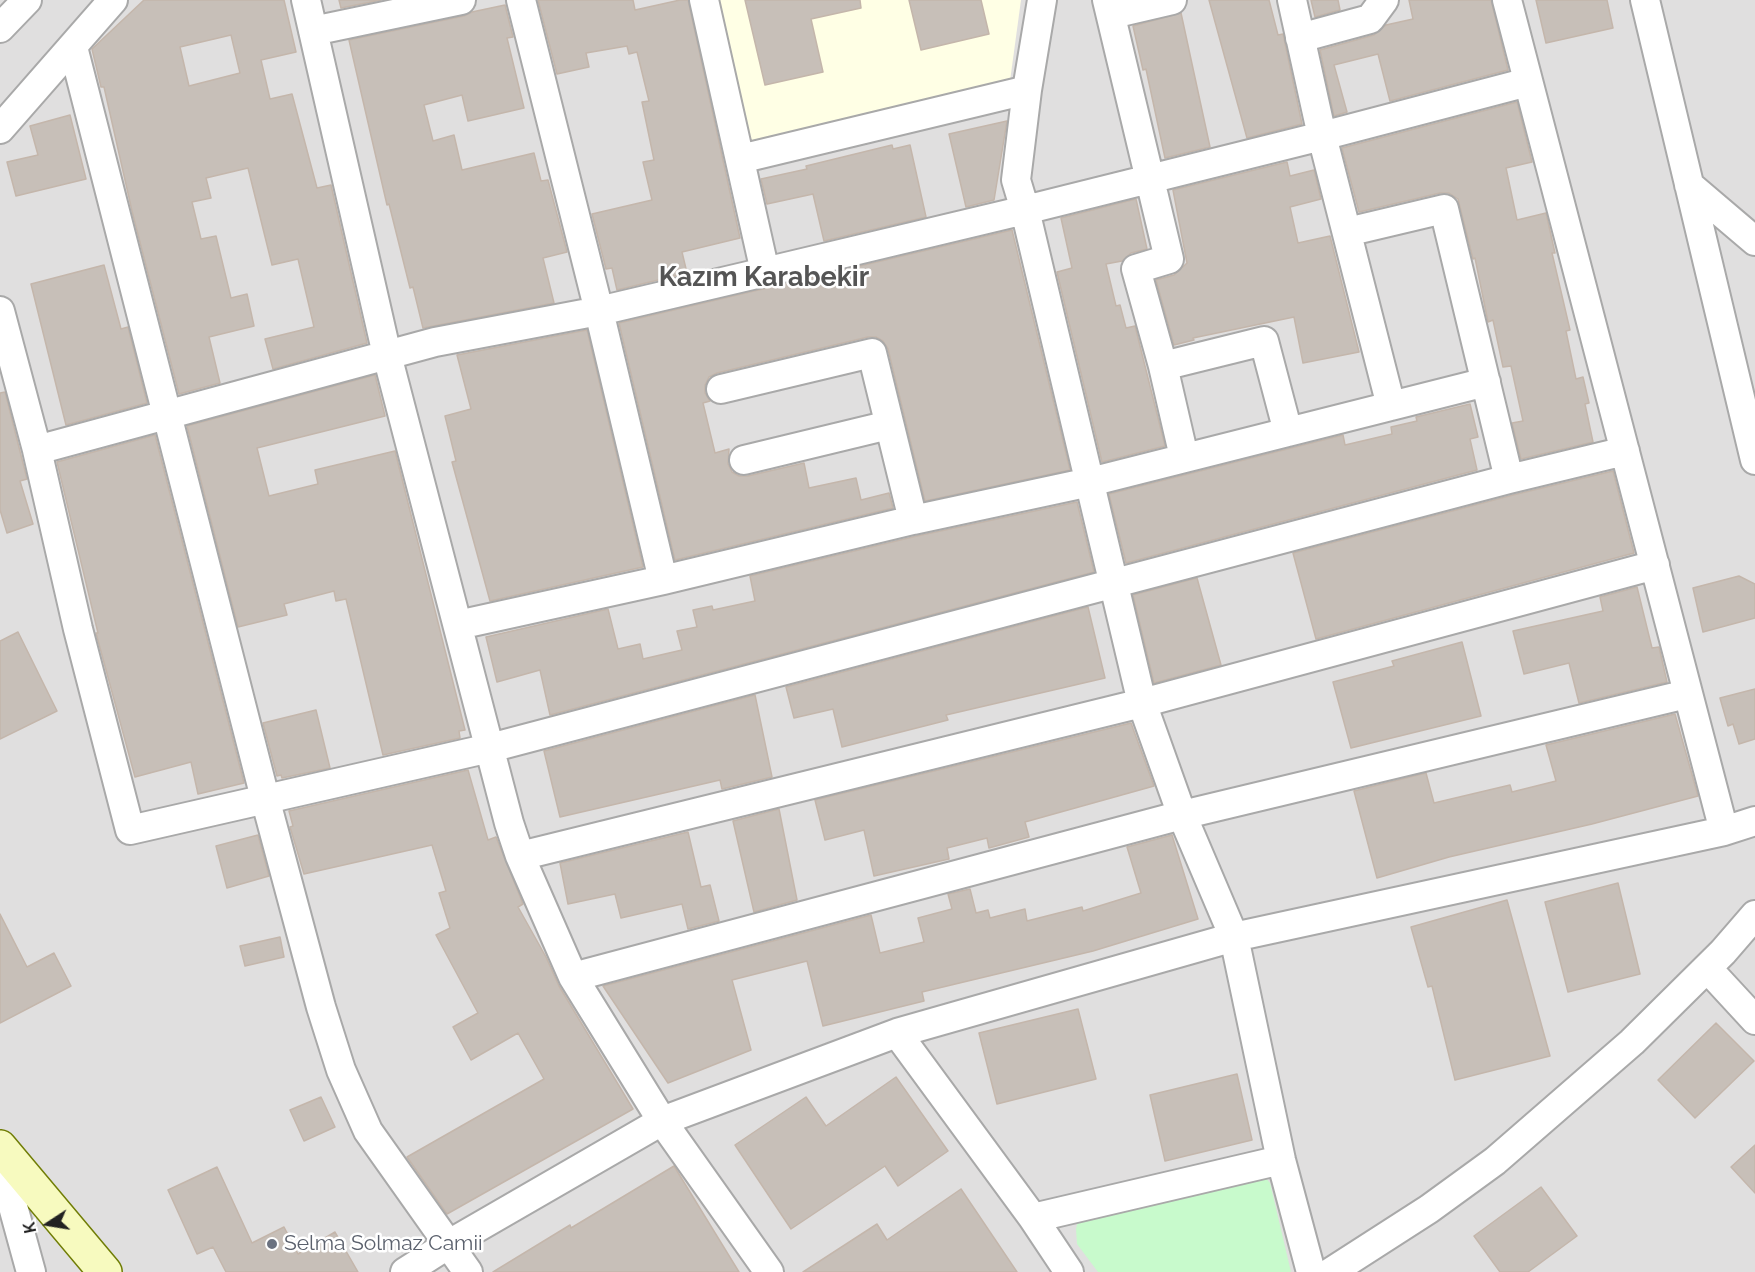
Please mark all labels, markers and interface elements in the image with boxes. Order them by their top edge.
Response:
district label: Kazım Karabekir [659,262,869,294]
north arrow [18,1194,78,1254]
text: K [19,1221,40,1235]
place label: Selma Solmaz Camii [284,1231,483,1257]
marker: Selma Solmaz Camii [265,1237,279,1251]

